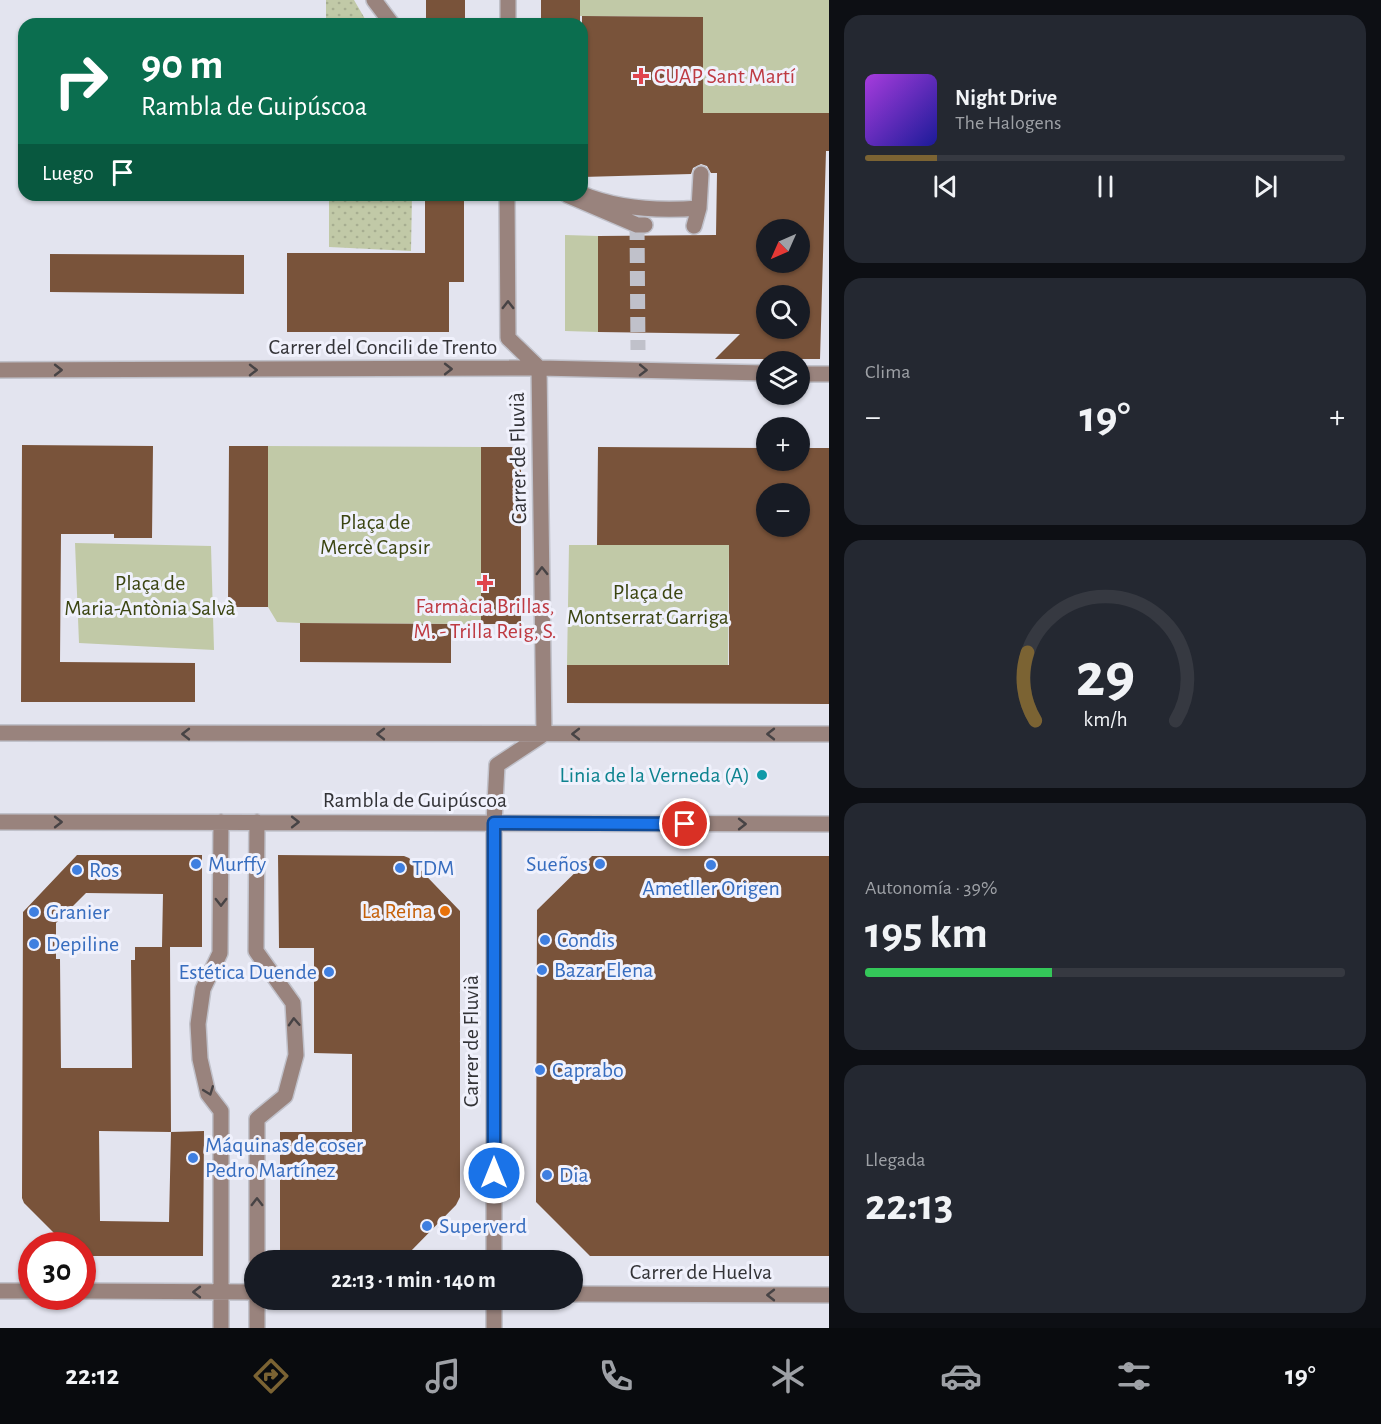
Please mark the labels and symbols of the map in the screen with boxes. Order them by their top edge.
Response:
place label: CUAP Sant Martí [654,65,796,87]
marker: CUAP Sant Martí [632,67,650,85]
north arrow [756,219,810,273]
one-way arrow [502,301,514,310]
street label: Carrer del Concili de Trento [269,336,497,358]
one-way arrow [444,363,453,375]
one-way arrow [54,364,63,376]
one-way arrow [249,364,258,376]
one-way arrow [639,364,648,377]
street label: Carrer de Fluvià [506,392,530,524]
park label: Plaça de Mercè Capsir [320,511,430,558]
one-way arrow [535,566,548,575]
park label: Plaça de Maria-Antònia Salvà [64,572,236,619]
marker: Farmàcia Brillas, M. - Trilla Reig, S. [478,576,492,590]
park label: Plaça de Montserrat Garriga [567,581,729,628]
place label: Farmàcia Brillas, M. - Trilla Reig, S. [413,595,557,642]
one-way arrow [181,728,190,740]
one-way arrow [376,728,385,740]
one-way arrow [571,728,580,740]
one-way arrow [766,728,775,740]
place label: Linia de la Verneda (A) [560,764,750,786]
marker: Linia de la Verneda (A) [755,768,769,782]
street label: Rambla de Guipúscoa [323,789,507,811]
pin [659,798,710,849]
one-way arrow [54,816,63,828]
one-way arrow [291,816,300,828]
one-way arrow [738,818,747,830]
place label: Murffy [208,853,267,875]
place label: Sueños [526,853,588,875]
marker: Murffy [189,857,203,871]
place label: TDM [412,857,454,879]
marker: Sueños [593,857,607,871]
marker: Ametller Origen [704,858,718,872]
place label: Ros [89,859,119,881]
marker: TDM [393,861,407,875]
marker: Ros [70,863,84,877]
place label: Ametller Origen [642,877,780,899]
one-way arrow [215,897,227,906]
place label: La Reina [362,900,433,922]
place label: Granier [46,901,110,923]
marker: La Reina [438,904,452,918]
marker: Granier [27,905,41,919]
place label: Condis [557,929,615,951]
place label: Depiline [46,933,119,955]
marker: Condis [538,933,552,947]
marker: Depiline [27,937,41,951]
place label: Bazar Elena [554,959,653,981]
place label: Estética Duende [179,961,317,983]
marker: Bazar Elena [535,963,549,977]
marker: Estética Duende [322,965,336,979]
street label: Carrer de Fluvià [460,975,482,1107]
one-way arrow [287,1017,300,1026]
place label: Caprabo [552,1059,624,1081]
marker: Caprabo [533,1063,547,1077]
one-way arrow [202,1084,214,1095]
place label: Máquinas de coser Pedro Martínez [205,1134,363,1181]
position arrow [462,1141,526,1205]
marker: Máquinas de coser Pedro Martínez [186,1151,200,1165]
place label: Dia [559,1164,589,1186]
marker: Dia [540,1168,554,1182]
one-way arrow [251,1197,263,1206]
place label: Superverd [439,1215,527,1237]
marker: Superverd [420,1219,434,1233]
speed limit sign: 30 [18,1232,96,1310]
street label: Carrer de Huelva [630,1261,772,1283]
one-way arrow [192,1286,201,1298]
one-way arrow [766,1289,775,1301]

